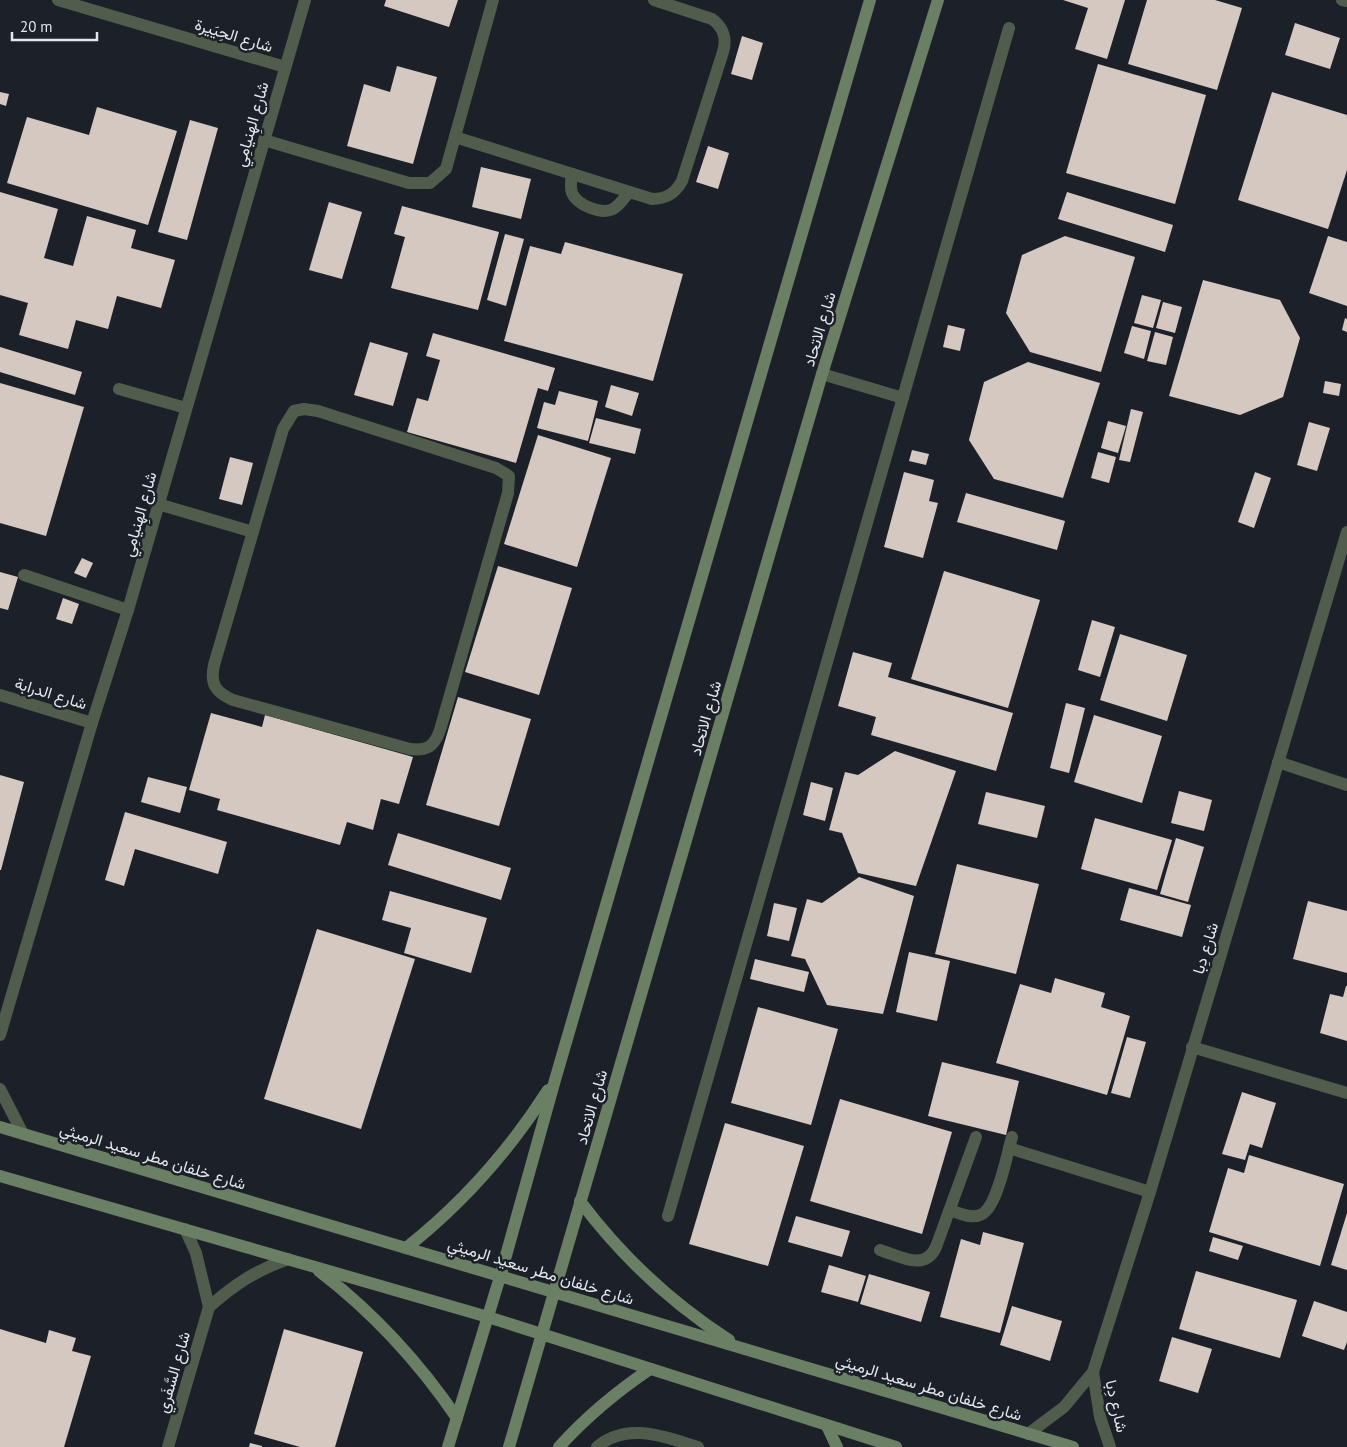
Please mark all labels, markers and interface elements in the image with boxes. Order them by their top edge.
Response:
scale bar [12,10,98,42]
street label: شارع الحِيَيرة [192,14,276,58]
text: 20 m [20,17,53,36]
street label: شارع الهِنيامِي [229,79,276,170]
street label: شارع الاتحاد [798,289,842,369]
street label: شارع الهِنيامِي [117,469,164,560]
street label: شارع الدرابة [12,673,89,715]
street label: شارع الاتحاد [685,678,727,758]
street label: شارع دِبا [1188,920,1224,977]
street label: شارع الاتحاد [571,1067,613,1147]
street label: شارع خلفان مطر سعيد الرميثي [56,1118,248,1198]
street label: شارع خلفان مطر سعيد الرميثي [444,1233,636,1313]
street label: شارع السَّفَري [152,1329,198,1416]
street label: شارع خلفان مطر سعيد الرميثي [832,1349,1024,1429]
street label: شارع دِبا [1099,1378,1133,1435]

